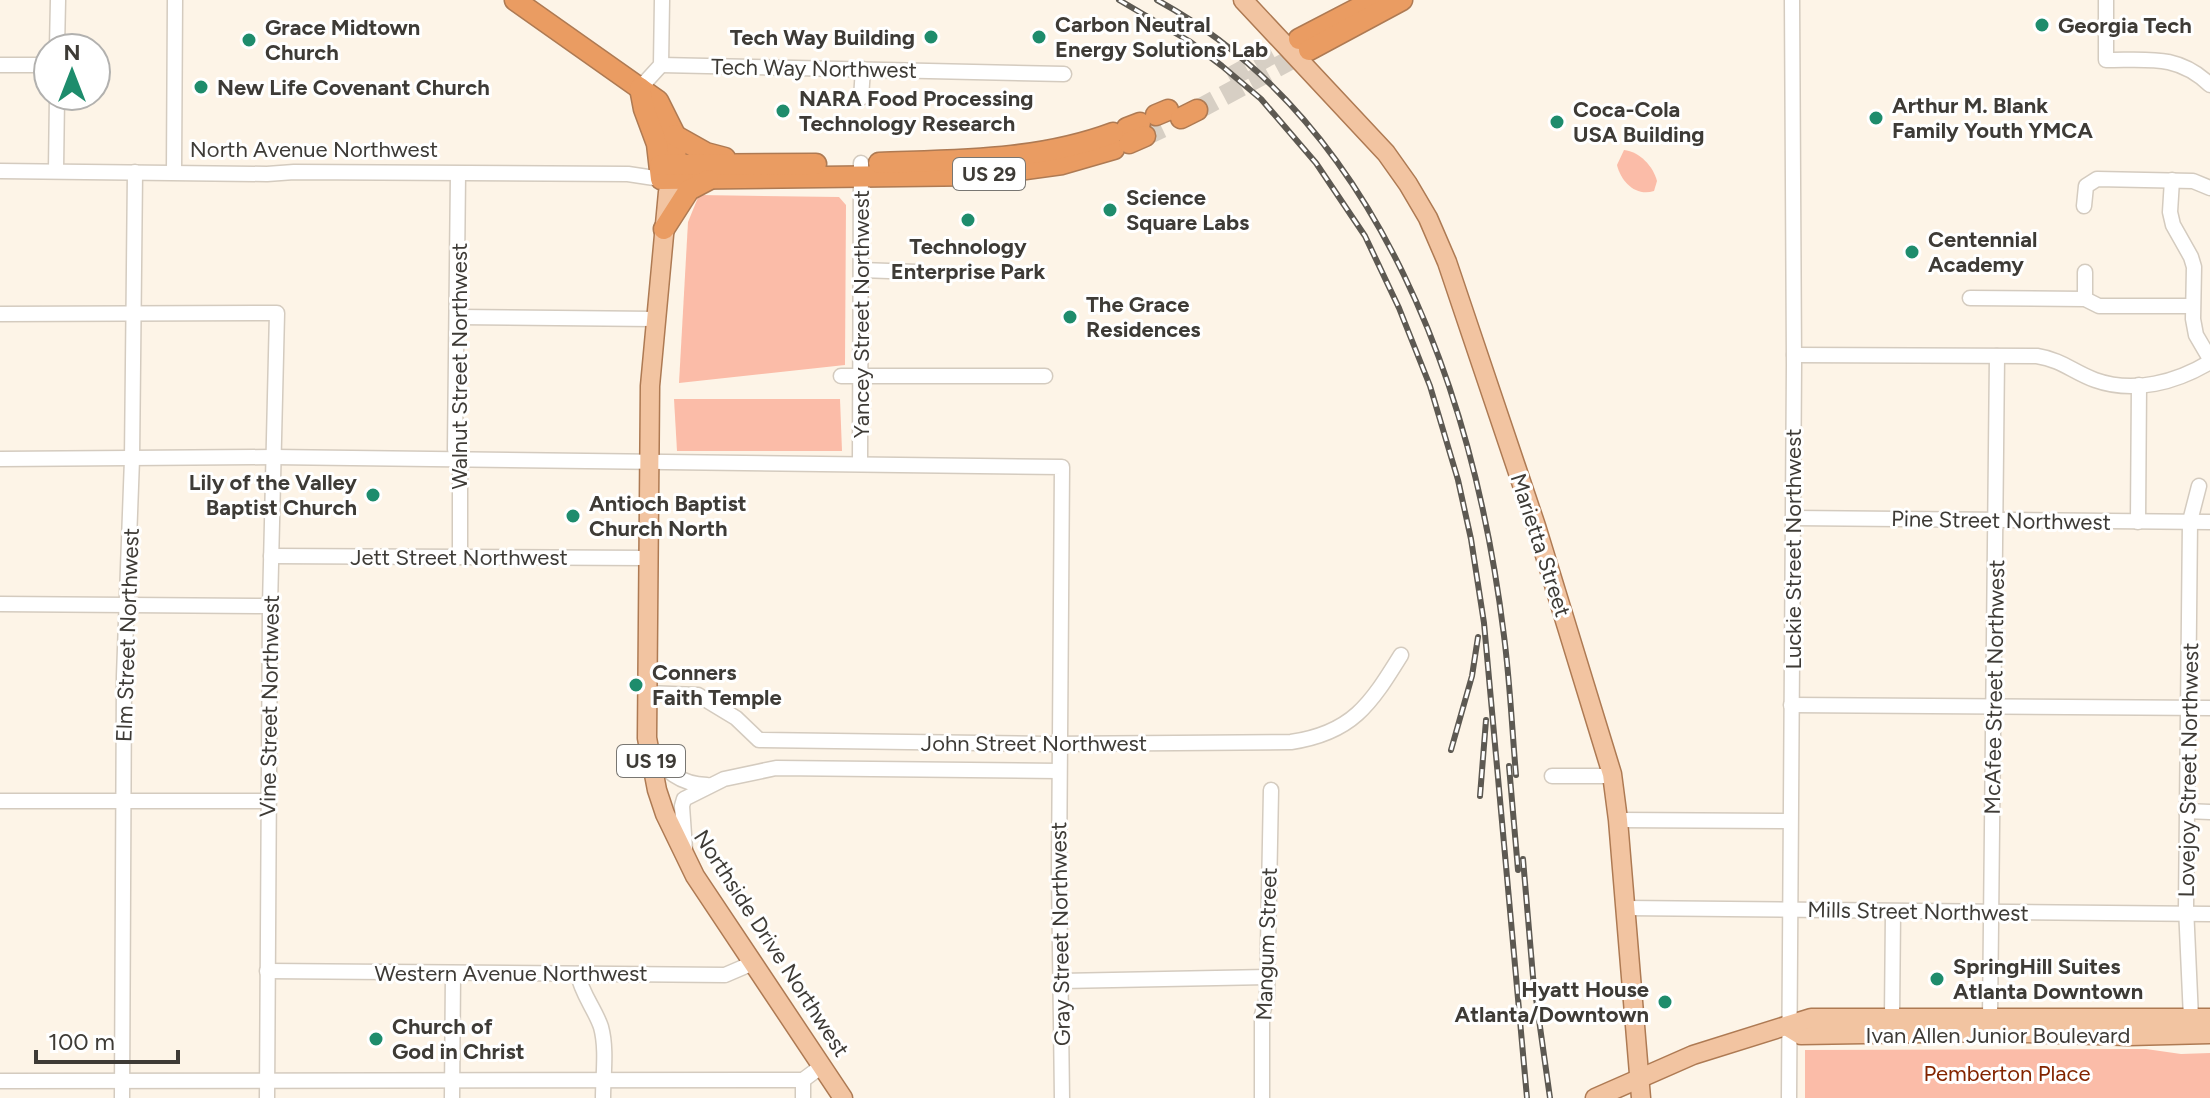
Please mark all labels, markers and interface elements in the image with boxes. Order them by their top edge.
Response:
place label: Carbon Neutral Energy Solutions Lab [1055,11,1268,63]
place label: Georgia Tech [2058,12,2192,39]
place label: Grace Midtown Church [265,14,420,66]
marker: Georgia Tech [2033,16,2051,34]
place label: Tech Way Building [730,24,915,51]
marker: Tech Way Building [922,28,940,46]
marker: Carbon Neutral Energy Solutions Lab [1030,28,1048,46]
marker: Grace Midtown Church [240,31,258,49]
north arrow [32,32,112,112]
text: N [63,39,81,66]
street label: Tech Way Northwest [711,53,917,84]
place label: New Life Covenant Church [217,74,490,101]
marker: New Life Covenant Church [192,78,210,96]
place label: NARA Food Processing Technology Research [799,85,1033,137]
place label: Arthur M. Blank Family Youth YMCA [1892,92,2093,144]
place label: Coca-Cola USA Building [1573,96,1705,148]
marker: NARA Food Processing Technology Research [774,102,792,120]
marker: Arthur M. Blank Family Youth YMCA [1867,109,1885,127]
marker: Coca-Cola USA Building [1548,113,1566,131]
street label: North Avenue Northwest [190,136,438,163]
road number: US 29 [953,158,1025,190]
place label: Science Square Labs [1126,184,1249,236]
street label: Yancey Street Northwest [848,190,875,438]
marker: Science Square Labs [1101,201,1119,219]
marker: Technology Enterprise Park [959,211,977,229]
place label: Centennial Academy [1928,226,2037,278]
place label: Technology Enterprise Park [891,233,1045,285]
street label: Walnut Street Northwest [446,243,473,489]
marker: Centennial Academy [1903,243,1921,261]
place label: The Grace Residences [1086,291,1201,343]
marker: The Grace Residences [1061,308,1079,326]
street label: Luckie Street Northwest [1780,428,1807,670]
place label: Lily of the Valley Baptist Church [189,469,357,521]
street label: Marietta Street [1505,470,1576,620]
marker: Lily of the Valley Baptist Church [364,486,382,504]
place label: Antioch Baptist Church North [589,490,747,542]
street label: Pine Street Northwest [1891,505,2111,536]
marker: Antioch Baptist Church North [564,507,582,525]
street label: Elm Street Northwest [110,527,145,743]
street label: Jett Street Northwest [350,544,568,571]
street label: McAfee Street Northwest [1979,559,2010,815]
street label: Vine Street Northwest [254,595,285,817]
street label: Lovejoy Street Northwest [2173,642,2204,898]
place label: Conners Faith Temple [652,659,782,711]
marker: Conners Faith Temple [627,676,645,694]
street label: John Street Northwest [921,730,1147,757]
road number: US 19 [617,745,685,777]
street label: Gray Street Northwest [1045,822,1076,1046]
street label: Northside Drive Northwest [688,825,855,1062]
street label: Mangum Street [1250,867,1283,1021]
street label: Mills Street Northwest [1807,896,2029,927]
place label: SpringHill Suites Atlanta Downtown [1953,953,2143,1005]
street label: Western Avenue Northwest [375,960,647,987]
marker: SpringHill Suites Atlanta Downtown [1928,970,1946,988]
place label: Hyatt House Atlanta/Downtown [1455,976,1649,1028]
marker: Hyatt House Atlanta/Downtown [1656,993,1674,1011]
place label: Church of God in Christ [392,1013,525,1065]
scale bar [36,1014,178,1064]
street label: Ivan Allen Junior Boulevard [1866,1022,2130,1049]
text: 100 m [48,1027,115,1056]
marker: Church of God in Christ [367,1030,385,1048]
park label: Pemberton Place [1923,1060,2091,1087]

